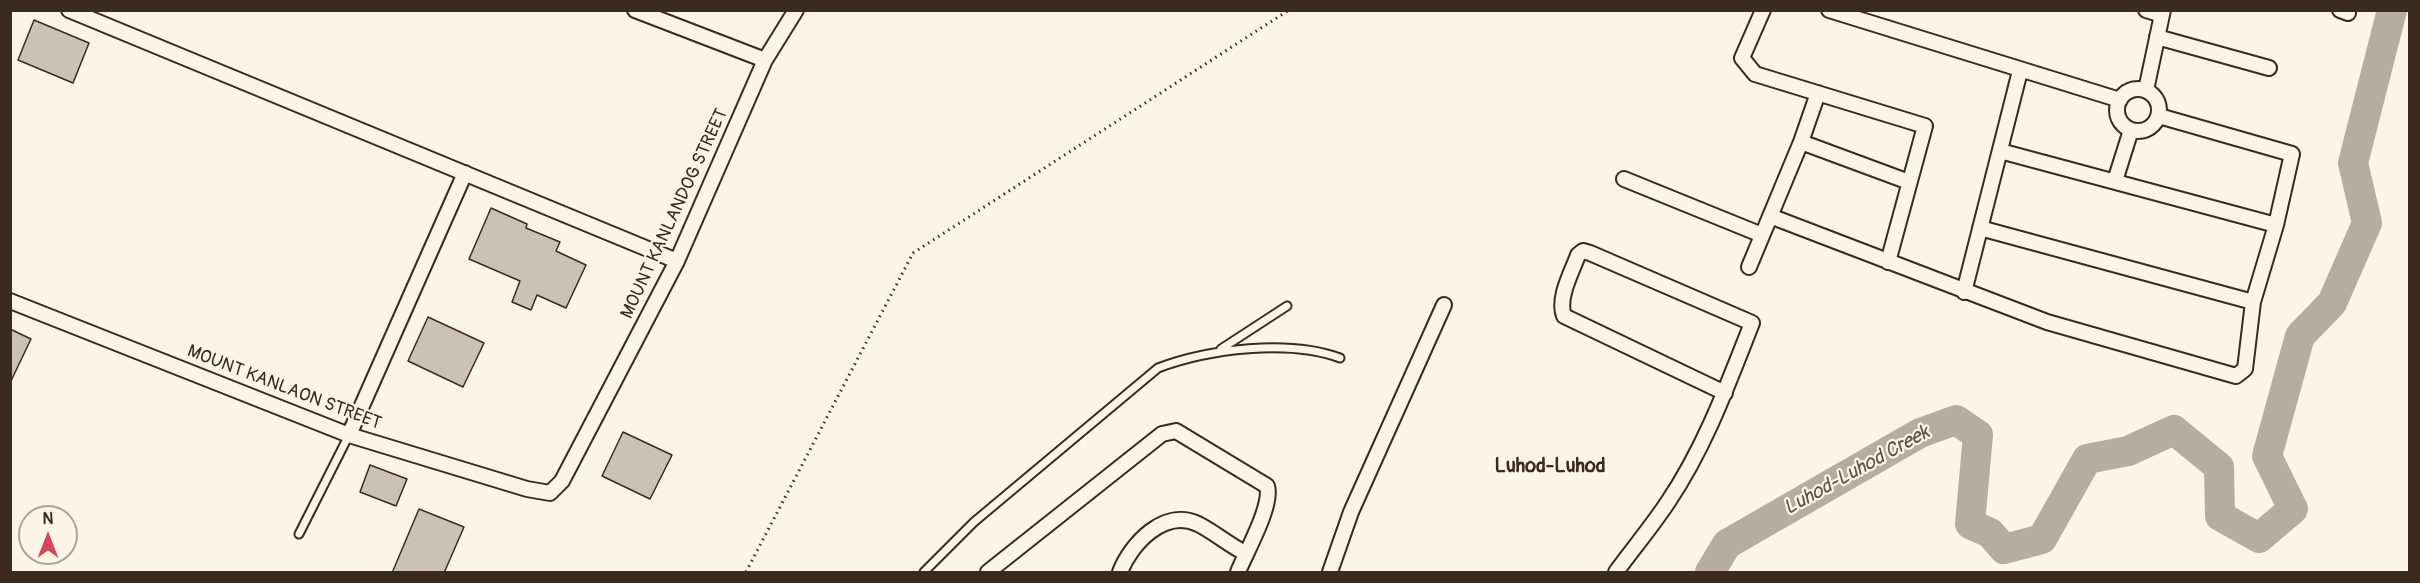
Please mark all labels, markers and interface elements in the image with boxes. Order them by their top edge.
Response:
street label: MOUNT KANLANDOG STREET [617,106,733,322]
street label: MOUNT KANLAON STREET [184,341,384,435]
water label: Luhod-Luhod Creek [1780,421,1934,521]
district label: Luhod-Luhod [1494,455,1606,479]
north arrow [18,505,78,565]
text: N [43,509,53,529]

